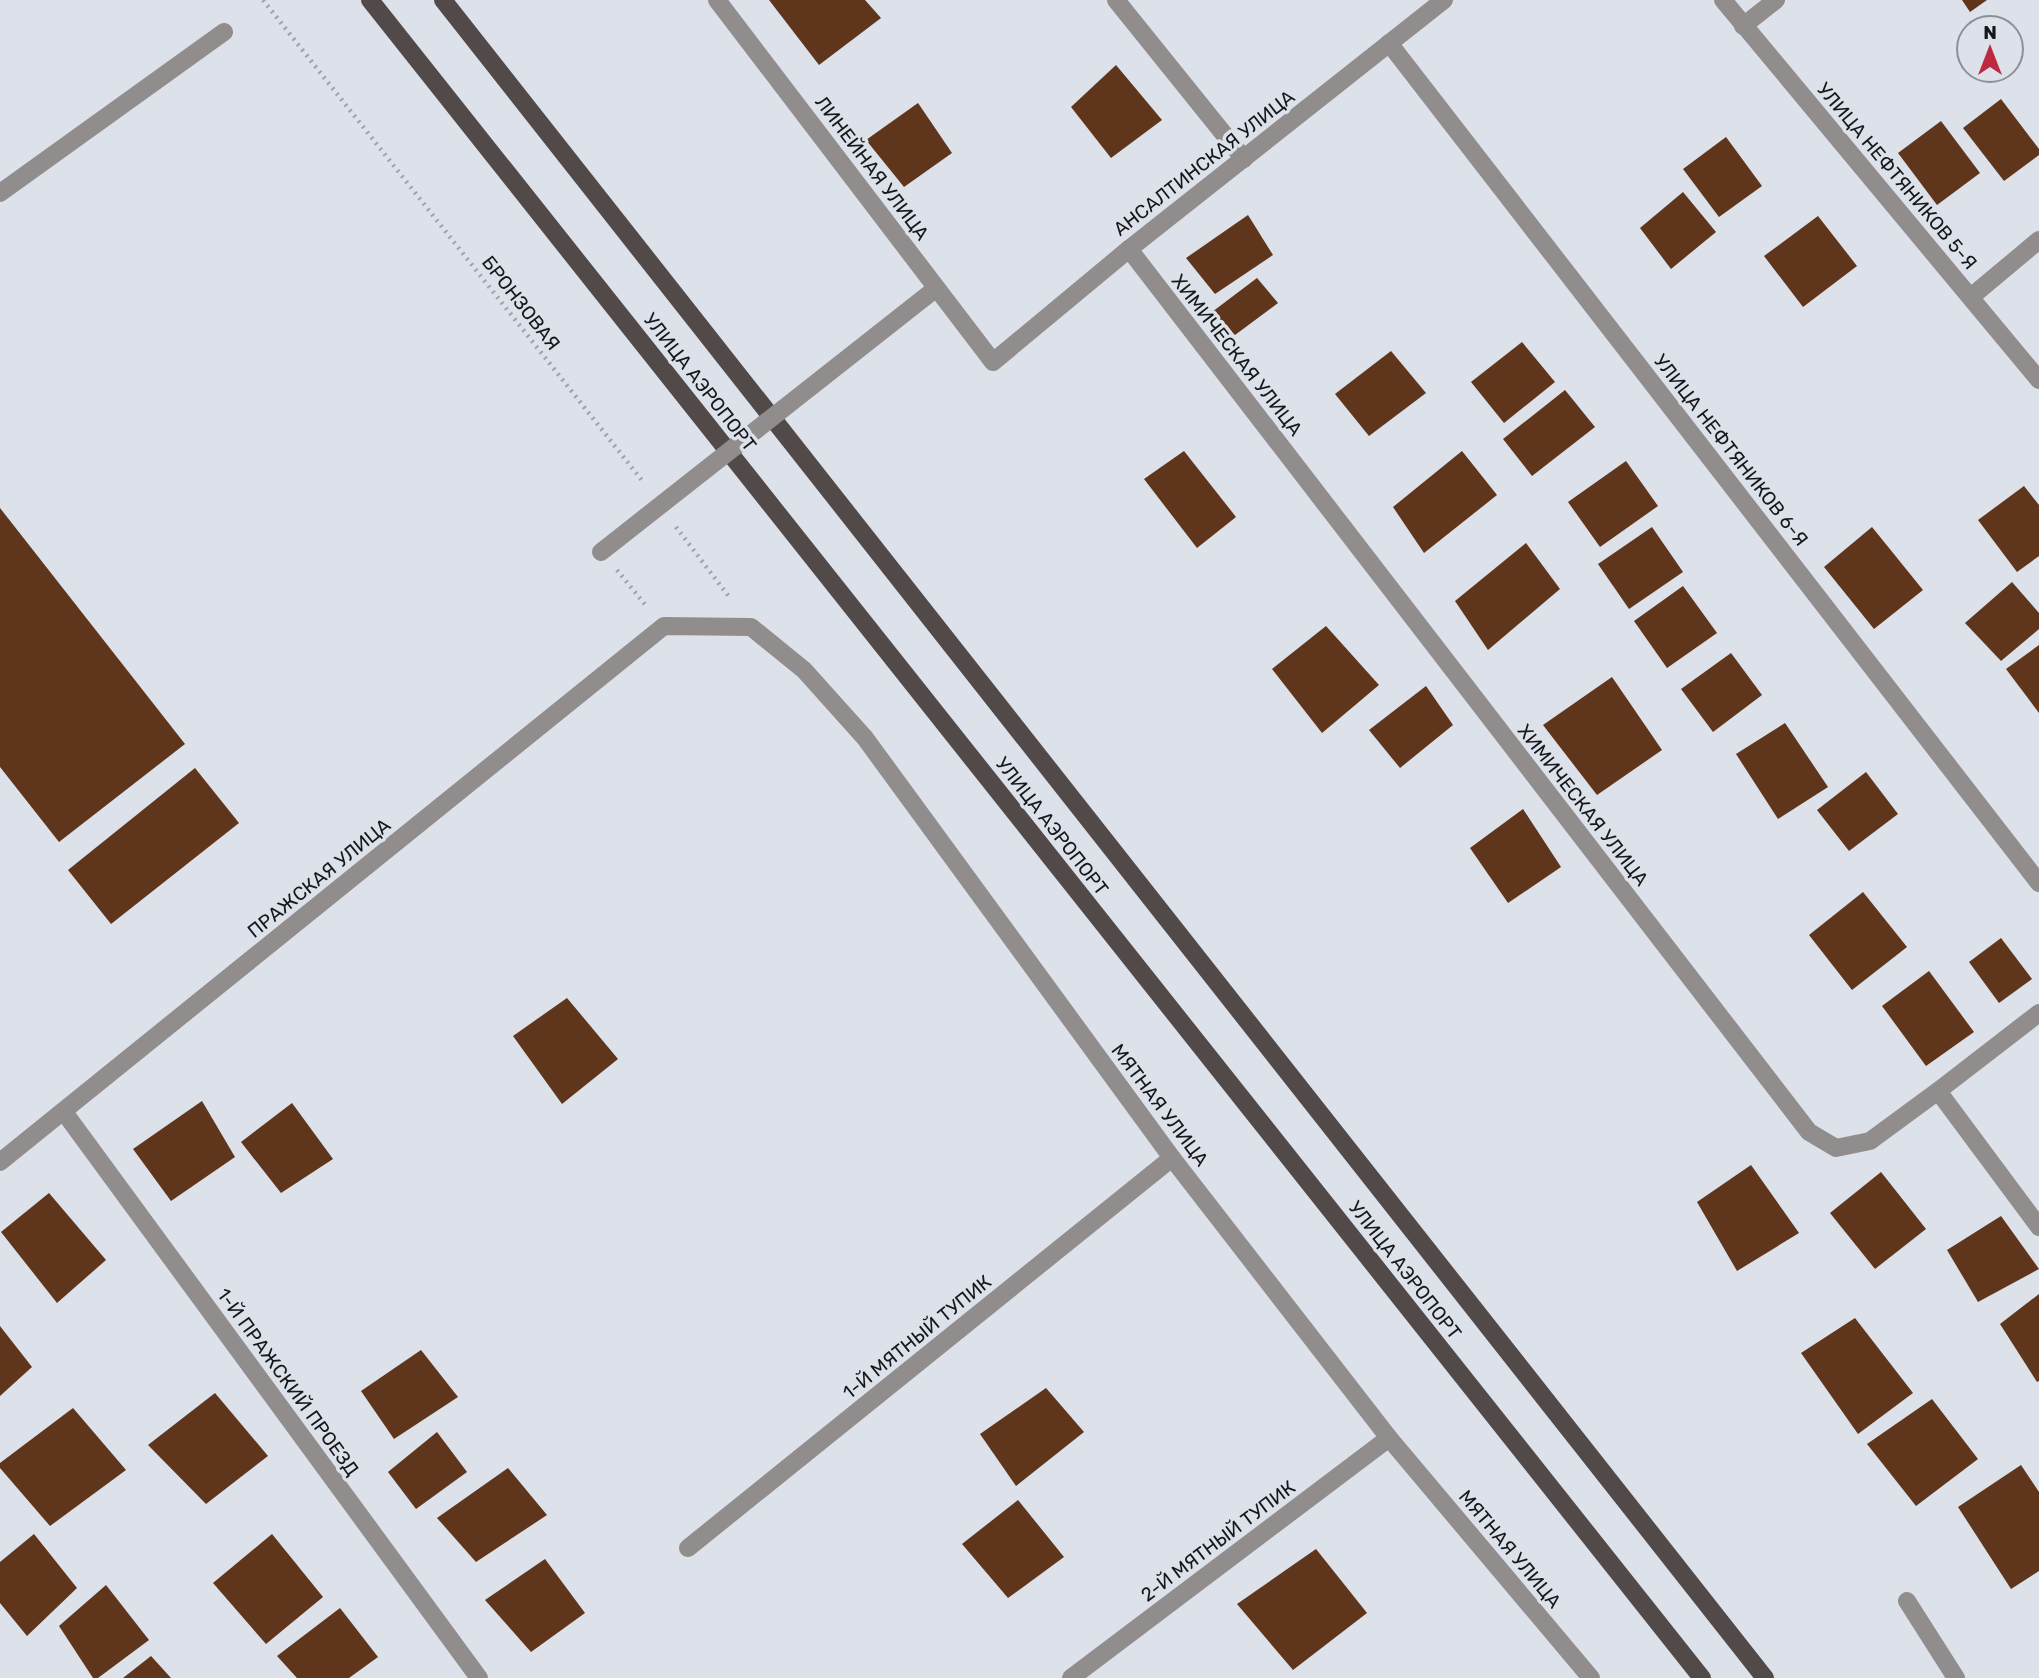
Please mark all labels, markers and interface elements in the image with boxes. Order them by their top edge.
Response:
north arrow [1955,14,2025,84]
text: N [1983,21,1997,44]
street label: УЛИЦА НЕФТЯНИКОВ 5-Я [1812,78,1982,274]
street label: АНСАЛТИНСКАЯ УЛИЦА [1109,85,1299,241]
street label: ЛИНЕЙНАЯ УЛИЦА [810,91,934,245]
street label: БРОНЗОВАЯ [477,251,565,355]
street label: ХИМИЧЕСКАЯ УЛИЦА [1167,270,1307,441]
street label: УЛИЦА АЭРОПОРТ [639,308,761,456]
street label: УЛИЦА НЕФТЯНИКОВ 6-Я [1649,350,1813,550]
street label: ХИМИЧЕСКАЯ УЛИЦА [1513,720,1653,891]
street label: УЛИЦА АЭРОПОРТ [991,752,1113,900]
street label: ПРАЖСКАЯ УЛИЦА [243,813,395,943]
street label: МЯТНАЯ УЛИЦА [1107,1039,1214,1171]
street label: УЛИЦА АЭРОПОРТ [1344,1196,1466,1344]
street label: 1-Й МЯТНЫЙ ТУПИК [838,1270,996,1404]
street label: 1-Й ПРАЖСКИЙ ПРОЕЗД [212,1284,364,1480]
street label: 2-Й МЯТНЫЙ ТУПИК [1136,1476,1300,1606]
street label: МЯТНАЯ УЛИЦА [1454,1485,1566,1613]

